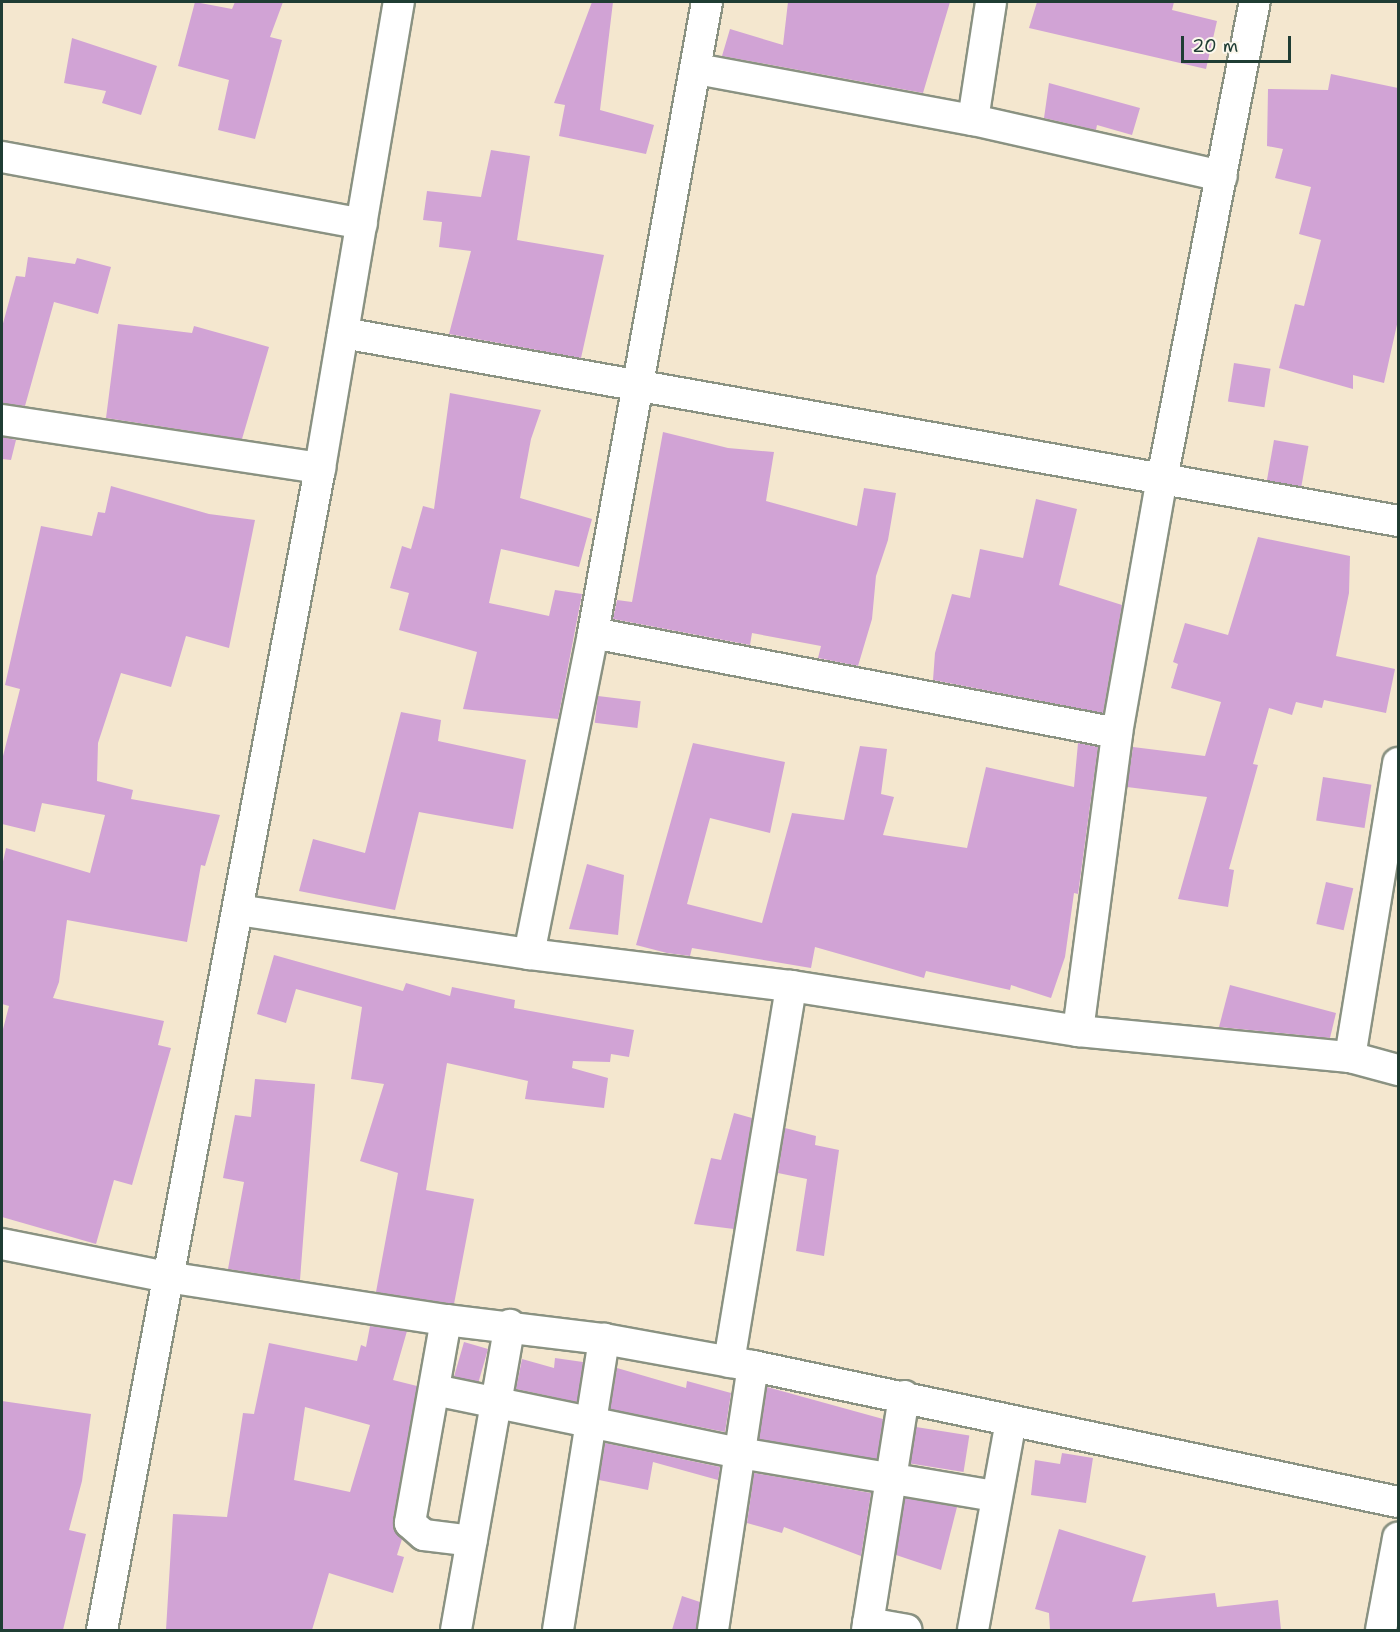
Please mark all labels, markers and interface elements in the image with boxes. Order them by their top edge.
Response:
scale bar [1184,24,1294,62]
text: 20 m [1192,34,1238,58]

